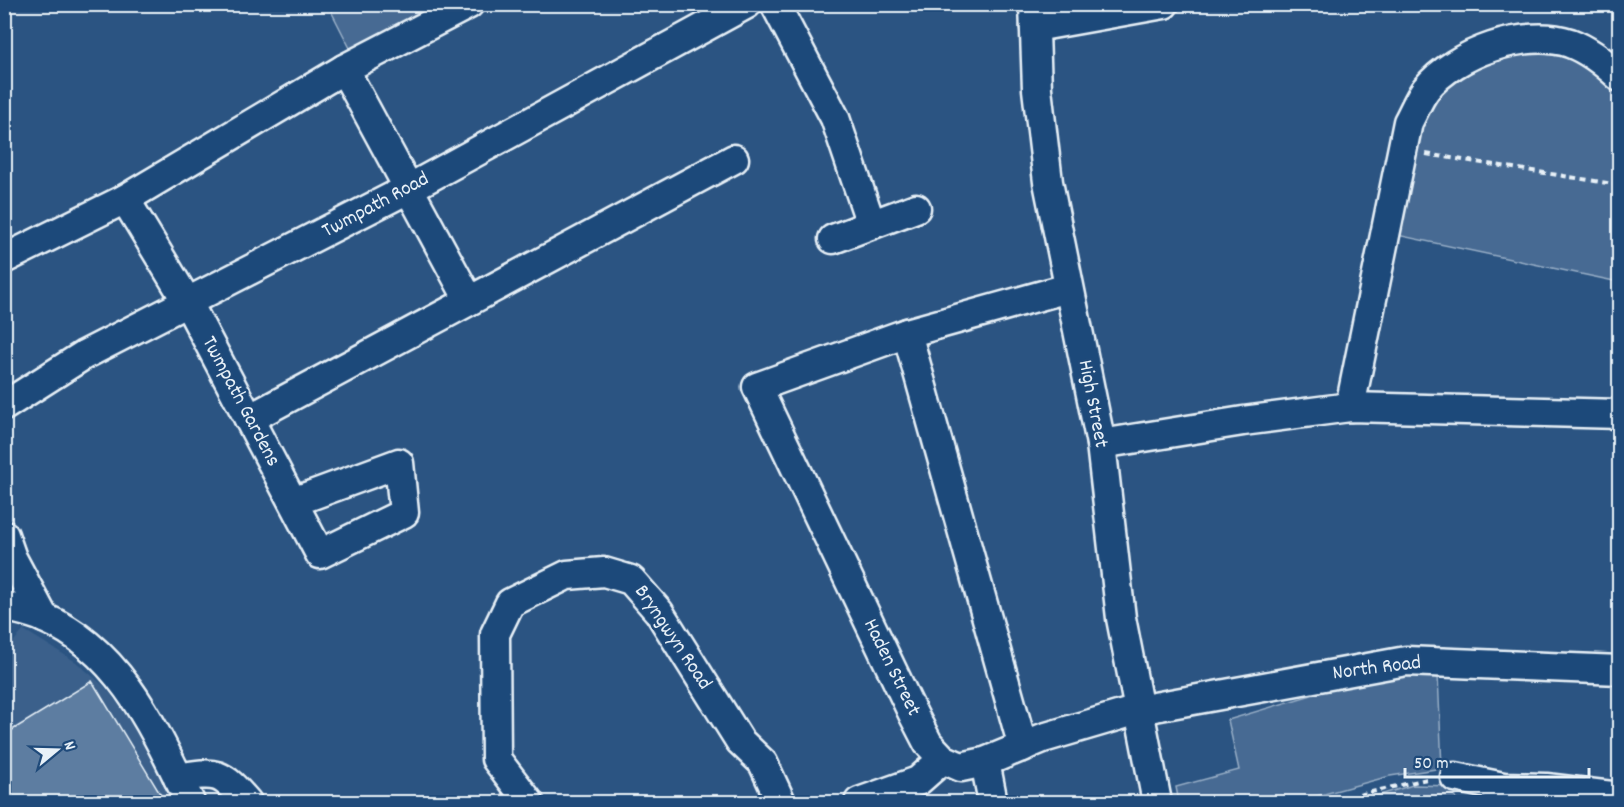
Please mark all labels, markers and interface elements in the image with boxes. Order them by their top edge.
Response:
street label: Twmpath Road [317,165,435,247]
street label: Twmpath Gardens [193,331,287,473]
street label: High Street [1069,357,1115,451]
street label: Bryngwyn Road [626,579,718,697]
street label: Haden Street [854,614,928,722]
street label: North Road [1331,649,1423,689]
north arrow [27,720,87,780]
text: N [57,738,81,754]
scale bar [1405,741,1590,779]
text: 50 m [1414,752,1449,777]

